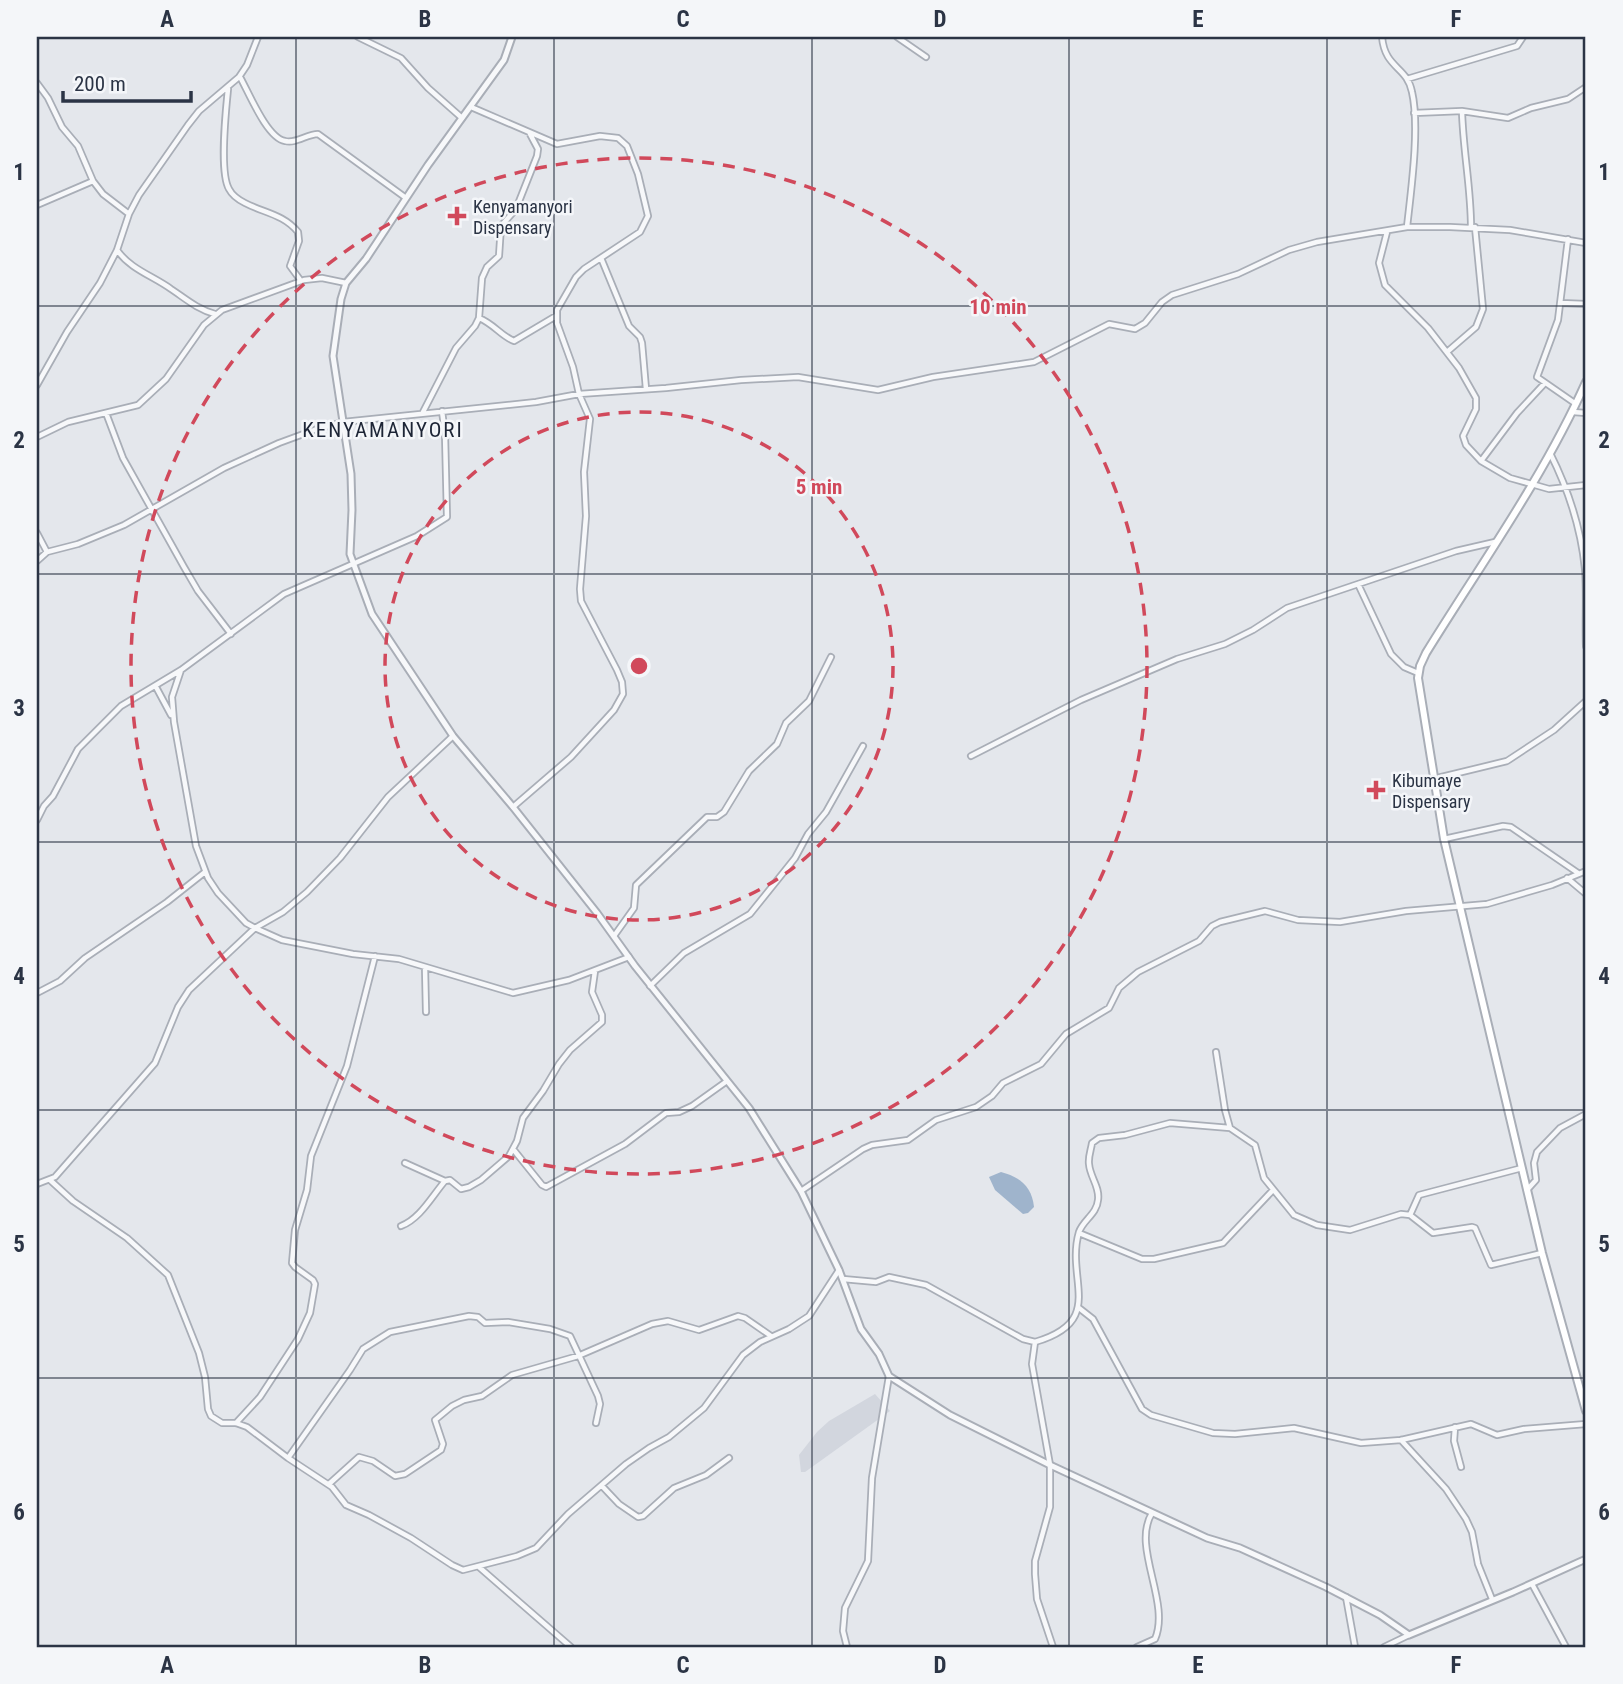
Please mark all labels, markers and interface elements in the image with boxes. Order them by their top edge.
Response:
text: A [160,6,174,33]
text: B [419,6,431,33]
text: C [676,6,690,33]
text: D [934,6,947,33]
text: E [1192,6,1204,33]
text: F [1451,6,1462,33]
scale bar [63,60,191,104]
text: 200 m [74,72,126,96]
text: 1 [13,159,25,186]
text: 1 [1598,159,1610,186]
place label: Kenyamanyori Dispensary [473,196,573,238]
marker: Kenyamanyori Dispensary [447,206,467,226]
text: 10 min [969,295,1027,319]
district label: KENYAMANYORI [302,418,464,442]
text: 2 [13,427,25,454]
text: 2 [1598,427,1610,454]
text: 5 min [796,475,842,499]
centre of rings [627,654,651,678]
text: 3 [13,695,25,722]
text: 3 [1598,695,1610,722]
place label: Kibumaye Dispensary [1392,770,1471,812]
marker: Kibumaye Dispensary [1366,780,1386,800]
text: 4 [13,963,25,990]
text: 4 [1598,963,1610,990]
text: 5 [13,1231,25,1258]
text: 5 [1598,1231,1610,1258]
text: 6 [13,1499,25,1526]
text: 6 [1598,1499,1610,1526]
text: A [160,1652,174,1679]
text: B [419,1652,431,1679]
text: C [676,1652,690,1679]
text: D [934,1652,947,1679]
text: E [1192,1652,1204,1679]
text: F [1451,1652,1462,1679]

